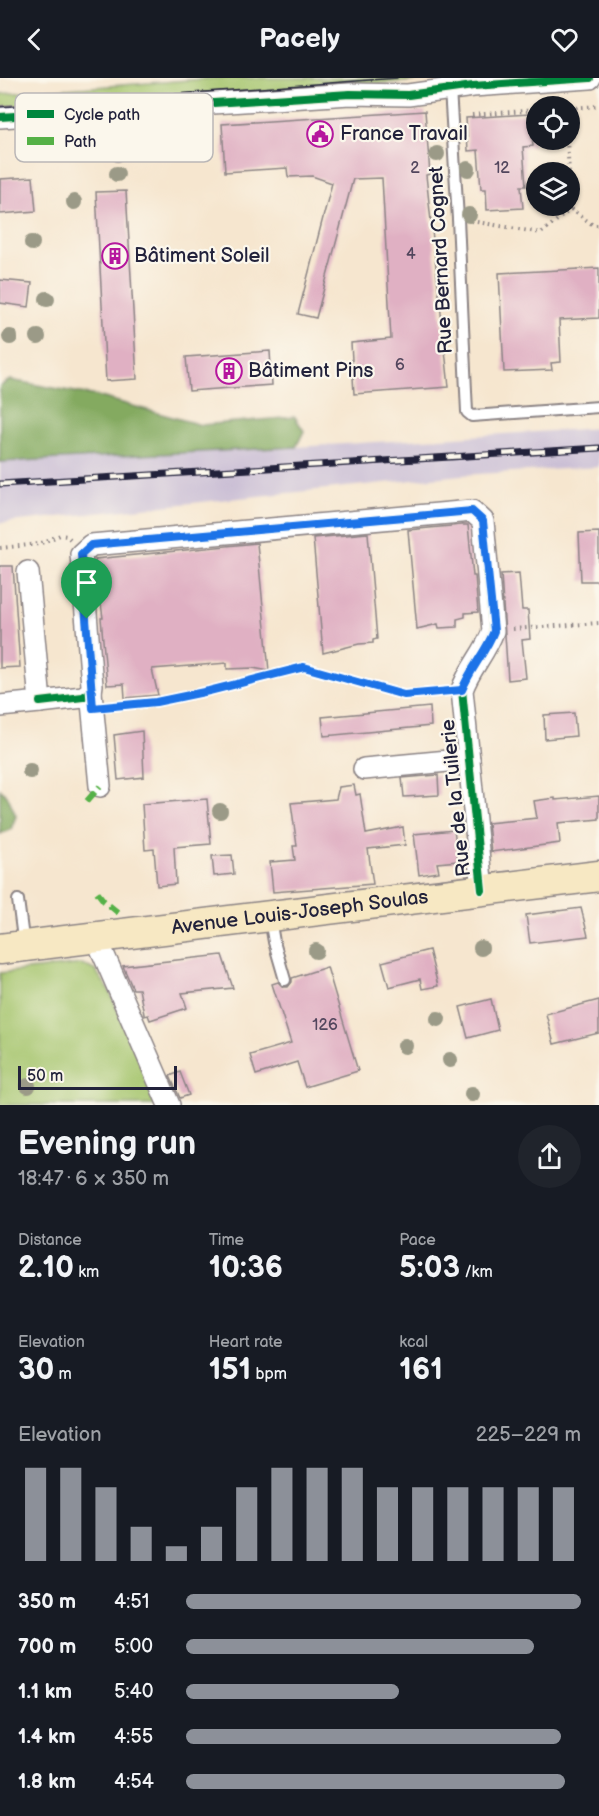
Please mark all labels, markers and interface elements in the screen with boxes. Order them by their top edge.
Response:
icon: back [18,23,51,56]
text: Pacely [259,23,340,55]
icon: heart [548,23,581,56]
legend [15,93,213,162]
map controls [526,96,580,216]
button: locate [526,96,580,150]
text: Cycle path [64,106,140,125]
public building icon: France Travail [305,119,335,149]
place label: France Travail [340,122,468,146]
text: Path [64,133,96,152]
house number: 2 [410,159,420,178]
house number: 12 [494,159,510,178]
button: layers [526,162,580,216]
street label: Rue Bernard Cognet [424,165,458,355]
building icon: Bâtiment Soleil [100,241,130,271]
place label: Bâtiment Soleil [134,244,269,268]
house number: 4 [406,245,416,264]
building icon: Bâtiment Pins [214,356,244,386]
house number: 6 [395,356,405,375]
place label: Bâtiment Pins [248,359,374,383]
pin [61,557,112,619]
icon: arrive [70,566,103,599]
street label: Rue de la Tuilerie [436,718,476,878]
street label: Avenue Louis-Joseph Soulas [170,885,430,940]
house number: 126 [312,1016,338,1035]
scale bar [18,1063,177,1091]
text: 50 m [27,1067,63,1086]
text: Evening run [18,1124,196,1164]
button: share [518,1125,581,1188]
text: 18:47 · 6 × 350 m [18,1167,169,1191]
text: Distance [18,1231,82,1250]
text: Time [209,1231,244,1250]
text: Pace [399,1231,436,1250]
text: 2.10 [18,1250,74,1286]
text: 10:36 [209,1250,283,1286]
text: 5:03 [399,1250,460,1286]
text: km [74,1263,99,1282]
text: /km [460,1263,493,1282]
text: Elevation [18,1333,85,1352]
text: Heart rate [209,1333,283,1352]
text: kcal [399,1333,428,1352]
text: 30 [18,1352,54,1388]
text: 151 [209,1352,251,1388]
text: 161 [399,1352,443,1388]
text: m [54,1365,72,1384]
text: bpm [251,1365,287,1384]
text: Elevation [18,1423,101,1447]
text: 225–229 m [476,1423,581,1447]
text: 350 m [18,1590,76,1614]
text: 4:51 [114,1590,149,1614]
text: 700 m [18,1635,76,1659]
text: 5:00 [114,1635,153,1659]
text: 1.1 km [18,1680,72,1704]
text: 5:40 [114,1680,153,1704]
text: 1.4 km [18,1725,76,1749]
text: 4:55 [114,1725,153,1749]
text: 1.8 km [18,1770,76,1794]
text: 4:54 [114,1770,154,1794]

